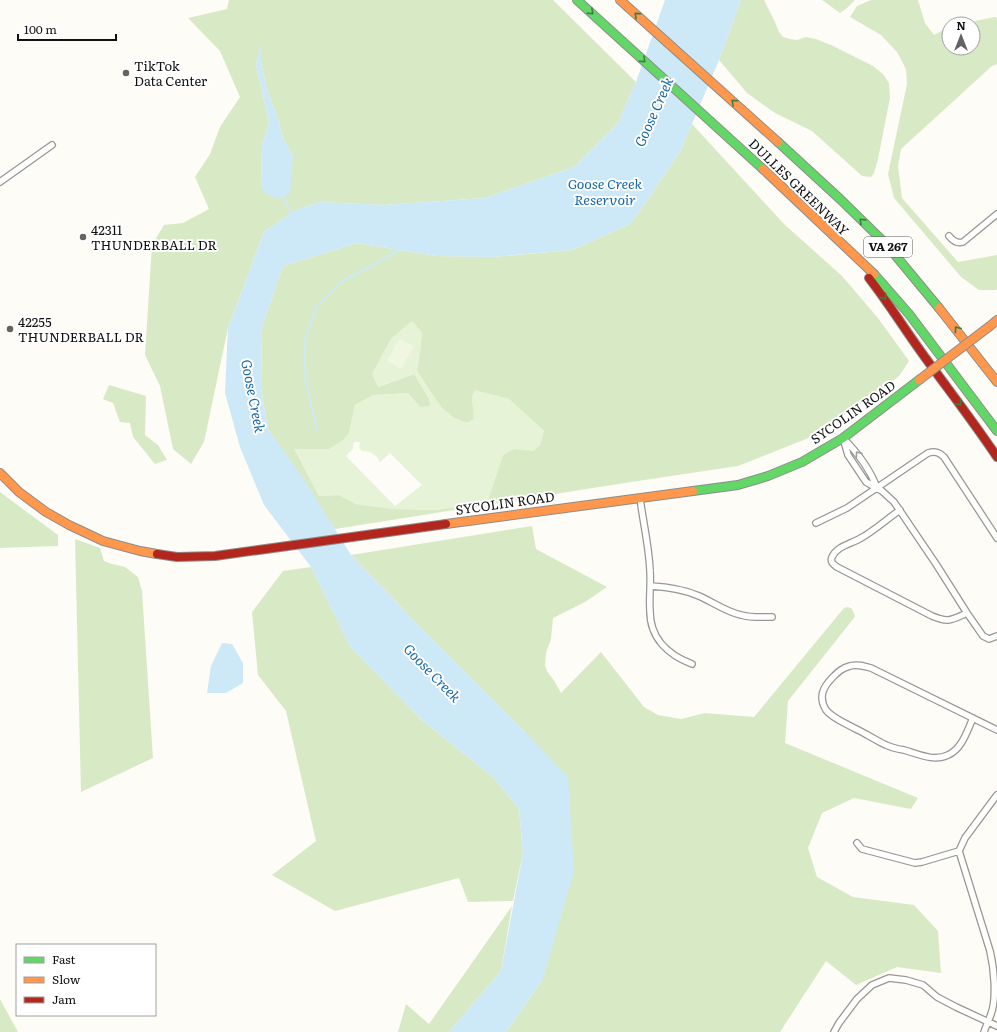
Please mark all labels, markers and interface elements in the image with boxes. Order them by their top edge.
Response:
one-way arrow [586,7,593,14]
one-way arrow [634,12,642,20]
scale bar [18,16,116,42]
north arrow [941,16,981,56]
text: N [956,17,966,33]
text: 100 m [24,20,57,38]
one-way arrow [638,55,646,62]
place label: TikTok Data Center [134,56,208,90]
marker: TikTok Data Center [121,68,131,78]
water label: Goose Creek [629,73,677,150]
one-way arrow [731,100,738,107]
street label: DULLES GREENWAY [745,134,854,240]
water label: Goose Creek Reservoir [568,173,642,209]
one-way arrow [859,218,867,226]
place label: 42311 THUNDERBALL DR [91,220,218,254]
marker: 42311 THUNDERBALL DR [78,232,88,242]
road number: VA 267 [864,237,912,257]
one-way arrow [879,293,886,300]
place label: 42255 THUNDERBALL DR [18,312,145,346]
marker: 42255 THUNDERBALL DR [5,324,15,334]
one-way arrow [954,326,961,333]
water label: Goose Creek [237,357,271,435]
street label: SYCOLIN ROAD [806,375,899,448]
one-way arrow [954,399,961,406]
one-way arrow [856,452,863,459]
street label: SYCOLIN ROAD [454,486,556,519]
water label: Goose Creek [400,639,466,706]
legend [16,944,156,1016]
text: Fast [52,950,76,968]
text: Slow [52,970,81,988]
text: Jam [52,990,77,1008]

